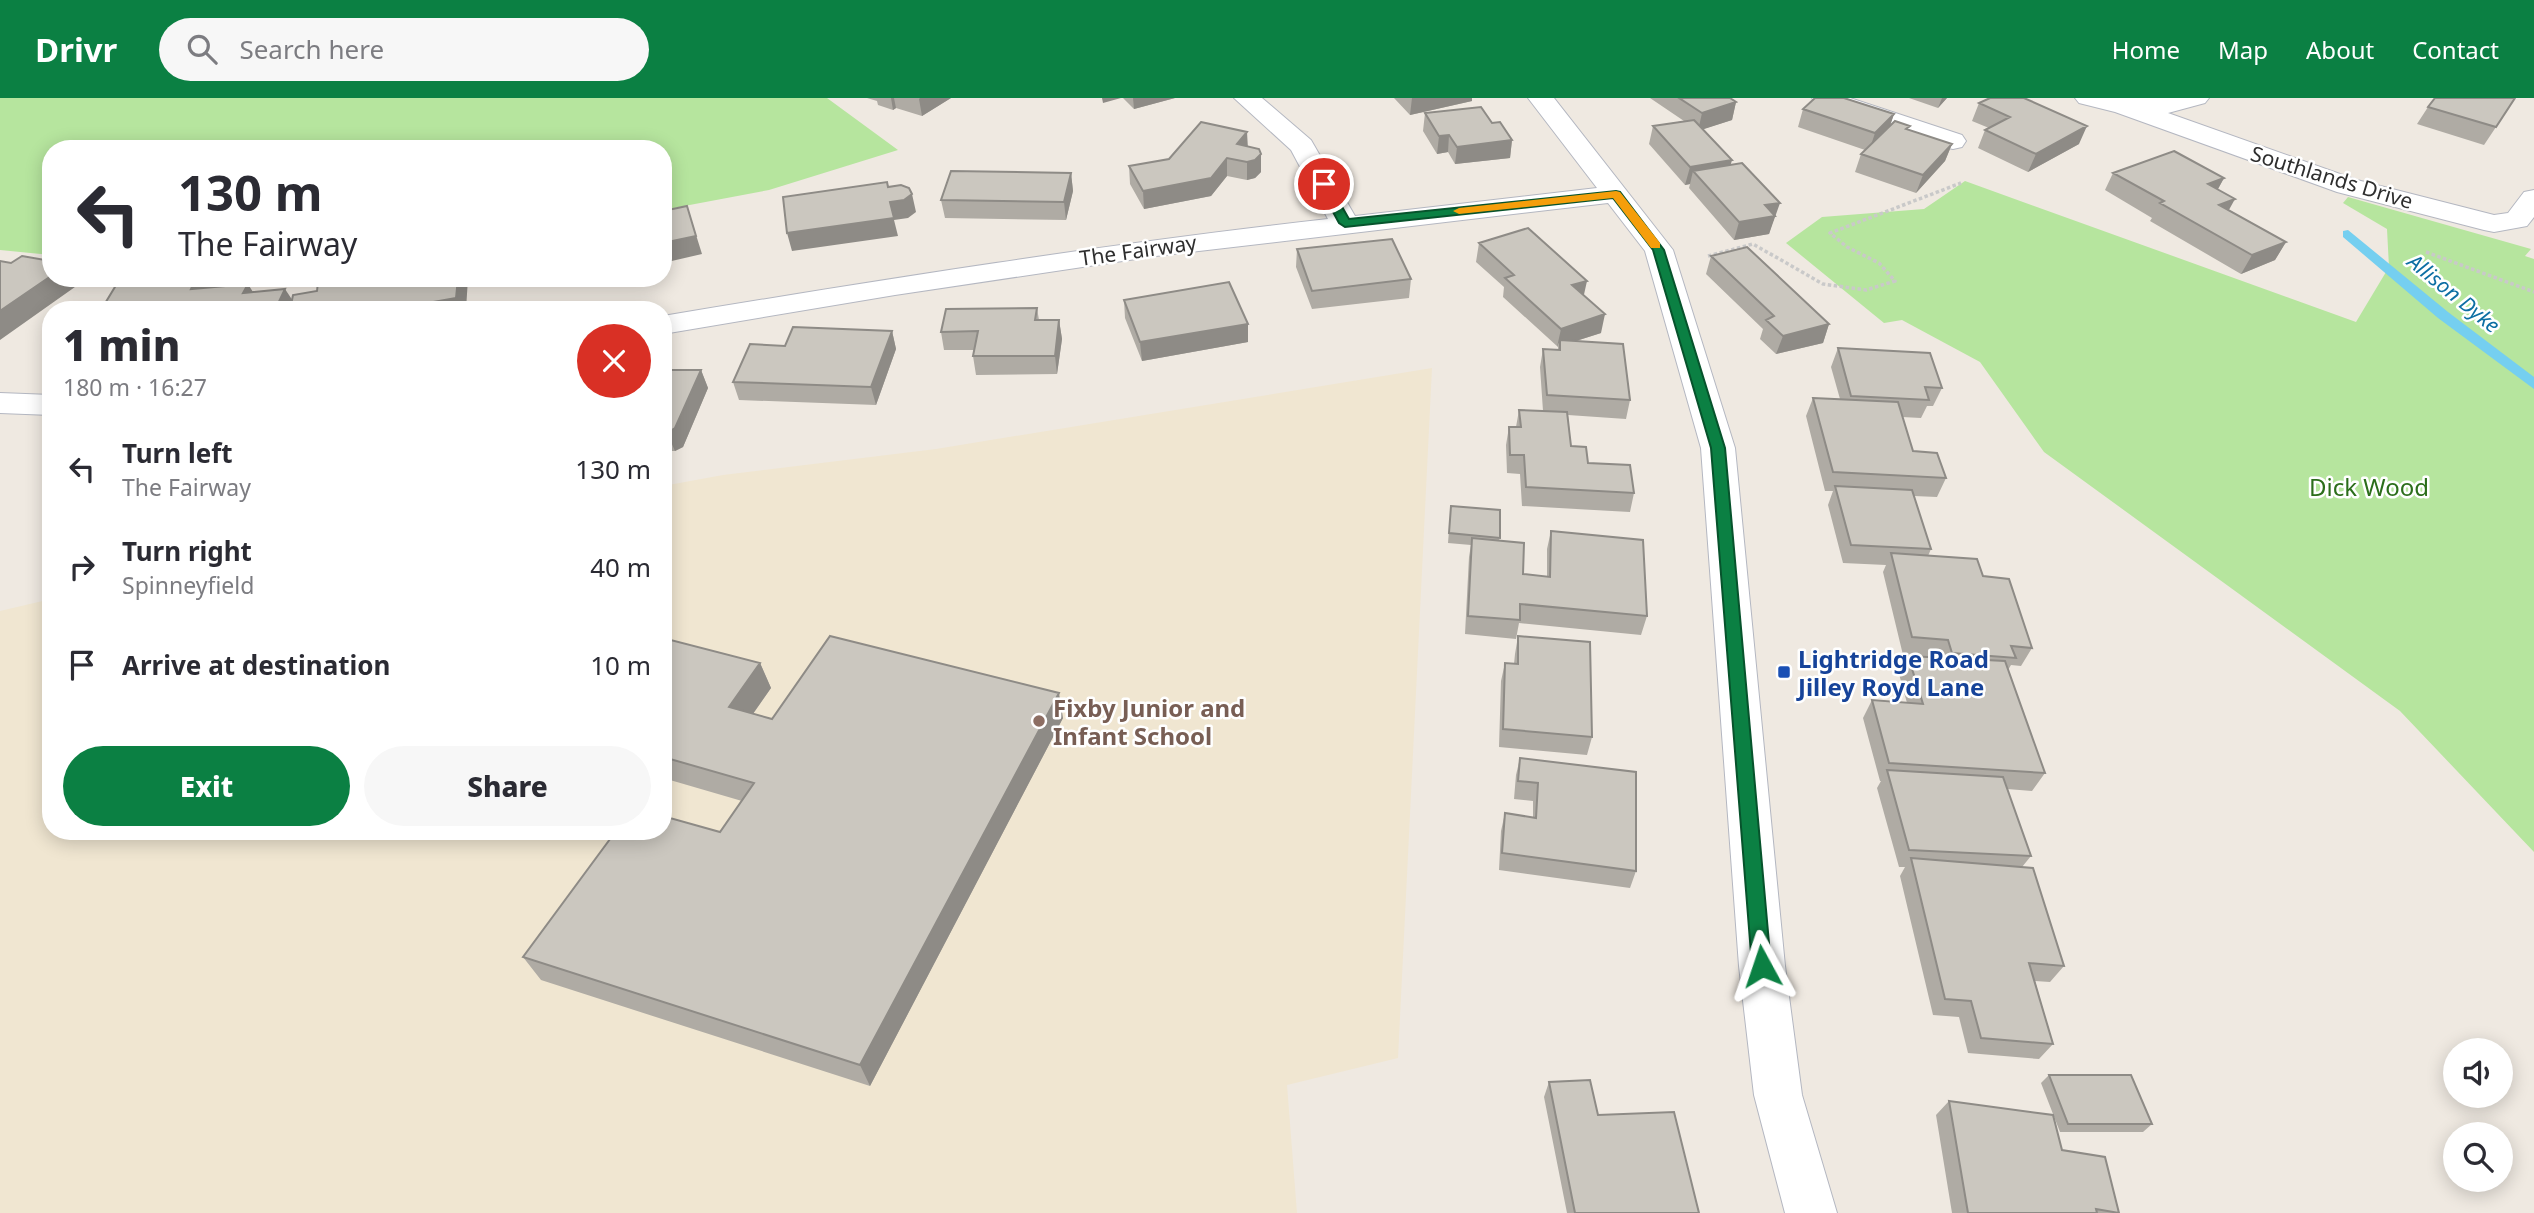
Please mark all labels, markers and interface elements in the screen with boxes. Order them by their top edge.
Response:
search box [159,18,649,81]
text: Drivr [35,27,117,72]
icon: search [183,30,221,68]
text: Search here [239,31,384,67]
text: Home [2112,33,2180,66]
text: Map [2218,33,2268,66]
text: About [2306,33,2374,66]
text: Contact [2412,33,2499,66]
street label: Southlands Drive [2247,139,2417,215]
pin [1294,154,1354,214]
text: 130 m [178,159,323,225]
icon: arrive [1305,165,1343,203]
icon: left [63,168,154,259]
text: The Fairway [178,222,357,265]
street label: The Fairway [1078,228,1199,272]
water label: Allison Dyke [2401,246,2506,339]
text: 1 min [63,316,180,373]
button: close [577,324,651,398]
text: 180 m · 16:27 [63,371,207,403]
text: Turn left [122,435,233,471]
icon: left [63,450,101,488]
text: 130 m [575,451,651,487]
park label: Dick Wood [2309,470,2429,503]
text: The Fairway [122,471,251,503]
text: Turn right [122,533,252,569]
icon: right [63,548,101,586]
text: 40 m [590,549,651,585]
text: Spinneyfield [122,569,254,601]
place label: Lightridge Road Jilley Royd Lane [1796,642,1989,703]
icon: arrive [63,646,101,684]
text: Arrive at destination [122,647,391,683]
text: 10 m [590,647,651,683]
marker: Lightridge Road Jilley Royd Lane [1776,664,1792,680]
place label: Fixby Junior and Infant School [1053,691,1245,752]
marker: Fixby Junior and Infant School [1031,713,1047,729]
button: Exit [63,746,350,826]
button: Share [364,746,651,826]
position arrow [1725,929,1799,1003]
map controls [2443,1038,2513,1192]
button: sound [2443,1038,2513,1108]
button: search [2443,1122,2513,1192]

